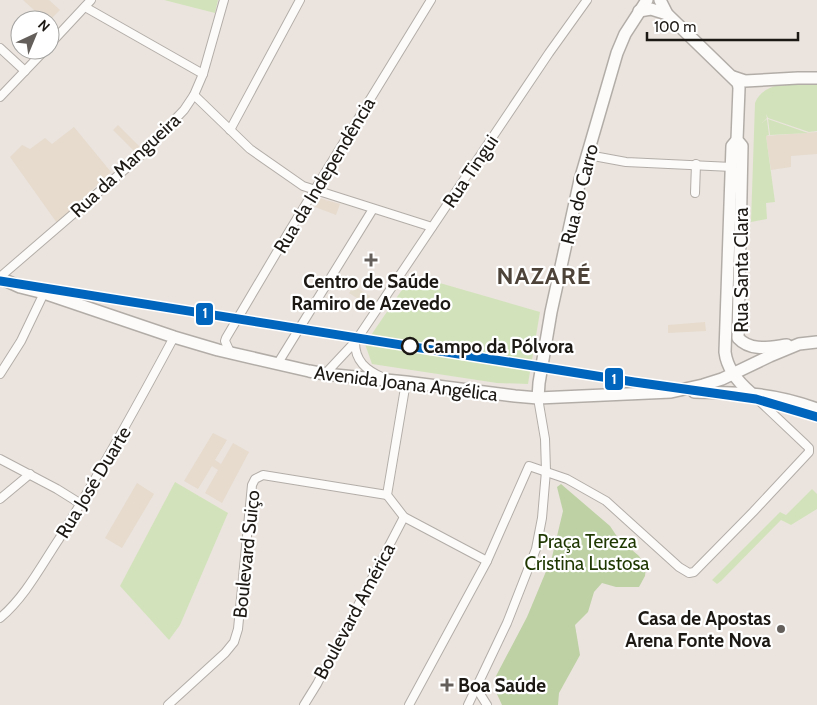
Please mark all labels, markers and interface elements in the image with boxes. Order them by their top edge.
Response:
north arrow [10,10,60,60]
scale bar [647,10,798,42]
text: N [34,16,54,36]
text: 100 m [654,18,696,36]
street label: Rua da Independência [269,93,380,257]
street label: Rua da Mangueira [66,109,185,222]
street label: Rua Tingui [438,131,503,212]
street label: Rua do Carro [556,141,603,247]
street label: Rua Santa Clara [730,207,753,333]
marker: Centro de Saúde Ramiro de Azevedo [364,253,378,267]
district label: NAZARÉ [497,261,591,290]
place label: Centro de Saúde Ramiro de Azevedo [291,270,451,315]
line badge: 1 [195,302,214,326]
text: 1 [202,304,208,322]
place label: Campo da Pólvora [423,335,574,358]
marker: Campo da Pólvora [401,337,419,355]
street label: Avenida Joana Angélica [313,361,499,406]
line badge: 1 [604,367,624,391]
text: 1 [611,370,617,388]
street label: Rua José Duarte [51,422,136,542]
street label: Boulevard Suiço [228,489,265,619]
park label: Praça Tereza Cristina Lustosa [525,530,649,575]
street label: Boulevard América [309,539,400,683]
place label: Casa de Apostas Arena Fonte Nova [625,607,772,652]
marker: Casa de Apostas Arena Fonte Nova [775,623,787,635]
place label: Boa Saúde [458,674,546,697]
marker: Boa Saúde [440,678,454,692]

